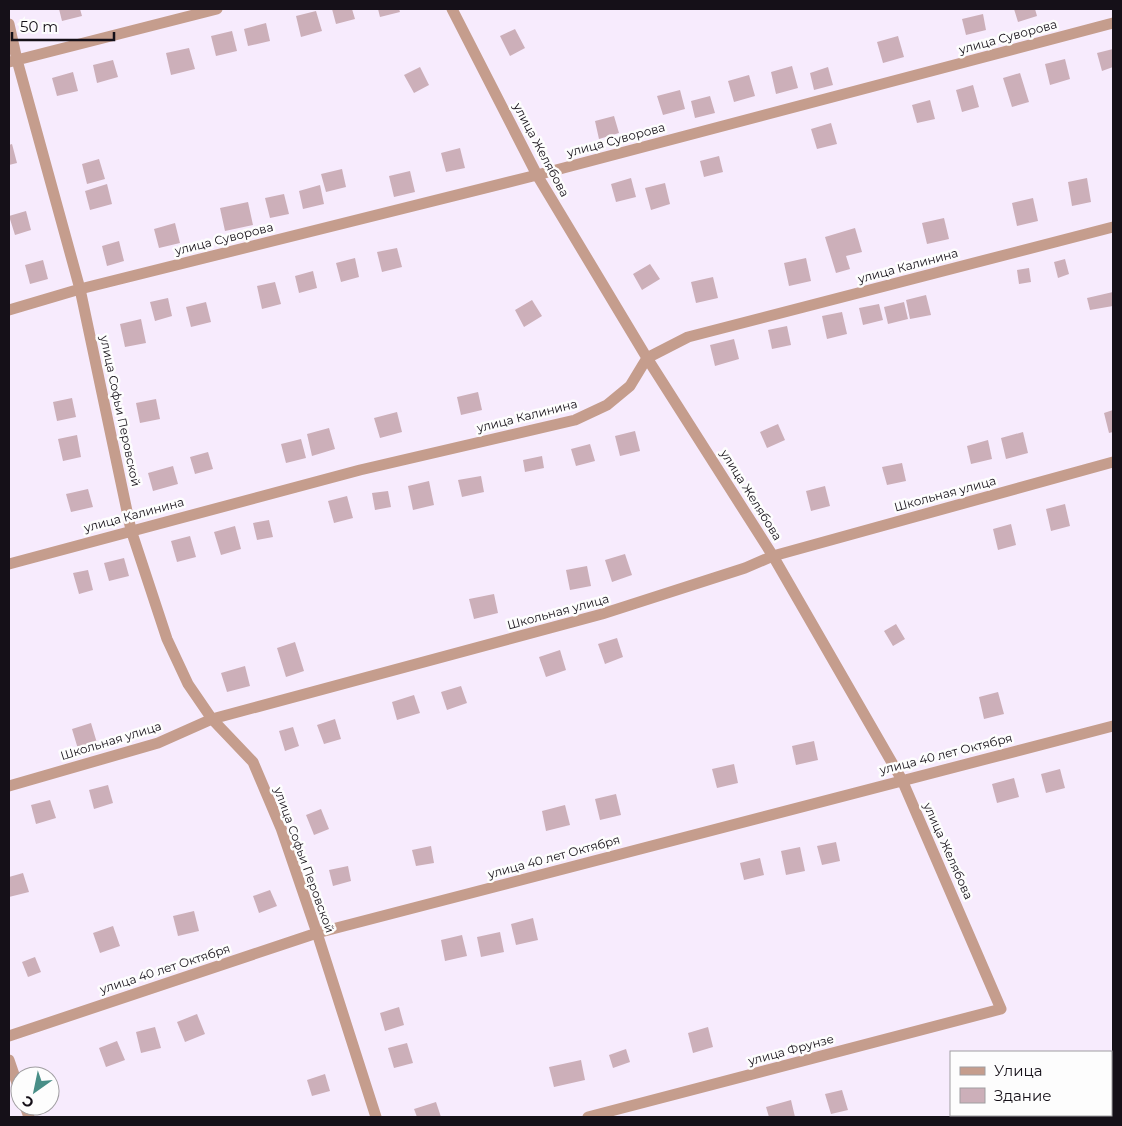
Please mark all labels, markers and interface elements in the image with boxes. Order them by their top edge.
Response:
scale bar [12,10,115,42]
street label: улица Суворова [956,16,1059,57]
text: 50 m [20,17,58,36]
street label: улица Желябова [510,99,573,199]
street label: улица Суворова [564,119,667,160]
street label: улица Суворова [172,219,275,258]
street label: улица Калинина [855,245,960,286]
street label: улица Софьи Перовской [97,333,144,488]
street label: улица Калинина [474,396,579,436]
street label: улица Желябова [717,446,785,543]
street label: Школьная улица [892,473,997,514]
street label: улица Калинина [81,494,186,535]
street label: Школьная улица [505,591,610,632]
street label: Школьная улица [59,718,163,763]
street label: улица 40 лет Октября [877,730,1014,778]
street label: улица Софьи Перовской [271,784,338,935]
street label: улица Желябова [920,799,977,902]
street label: улица 40 лет Октября [485,832,622,882]
street label: улица 40 лет Октября [97,940,232,997]
street label: улица Фрунзе [745,1031,835,1068]
legend [950,1051,1112,1116]
text: Улица [994,1061,1042,1080]
north arrow [10,1066,60,1116]
text: Здание [994,1086,1052,1105]
text: С [19,1092,37,1112]

